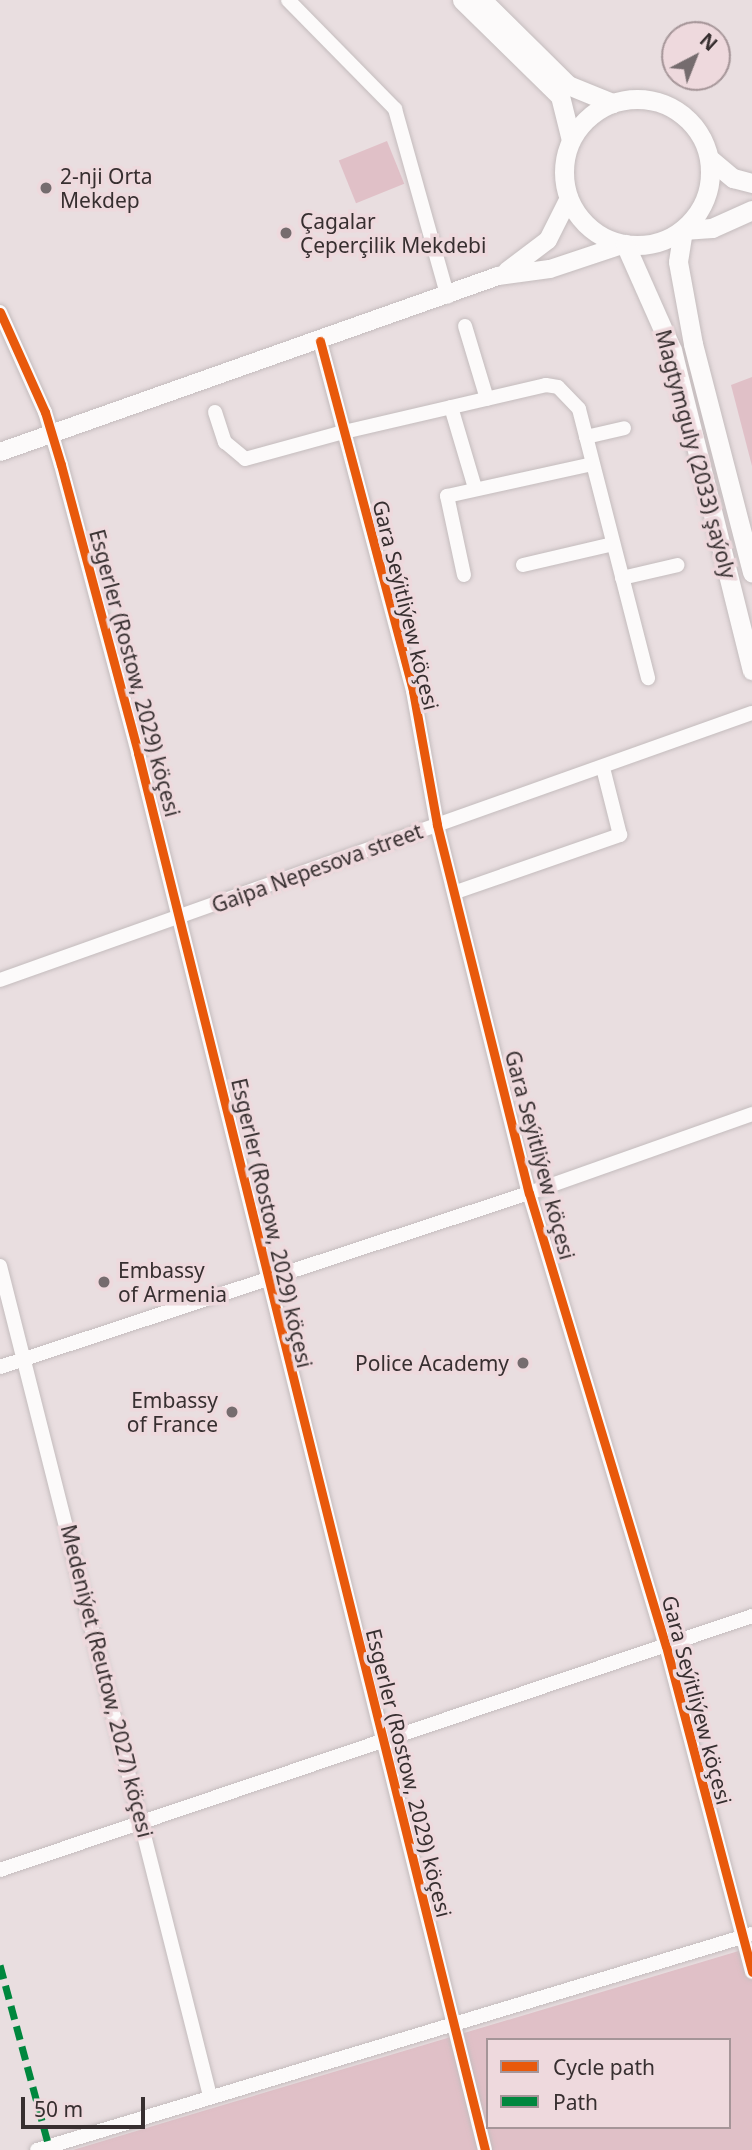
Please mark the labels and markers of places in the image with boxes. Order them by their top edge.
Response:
place label: 2-nji Orta Mekdep [60,163,152,213]
marker: 2-nji Orta Mekdep [38,180,54,196]
place label: Çagalar Çeperçilik Mekdebi [300,208,486,258]
marker: Çagalar Çeperçilik Mekdebi [278,225,294,241]
place label: Embassy of Armenia [118,1257,227,1307]
marker: Embassy of Armenia [96,1274,112,1290]
place label: Police Academy [355,1350,509,1376]
marker: Police Academy [515,1355,531,1371]
place label: Embassy of France [127,1387,218,1437]
marker: Embassy of France [224,1404,240,1420]

